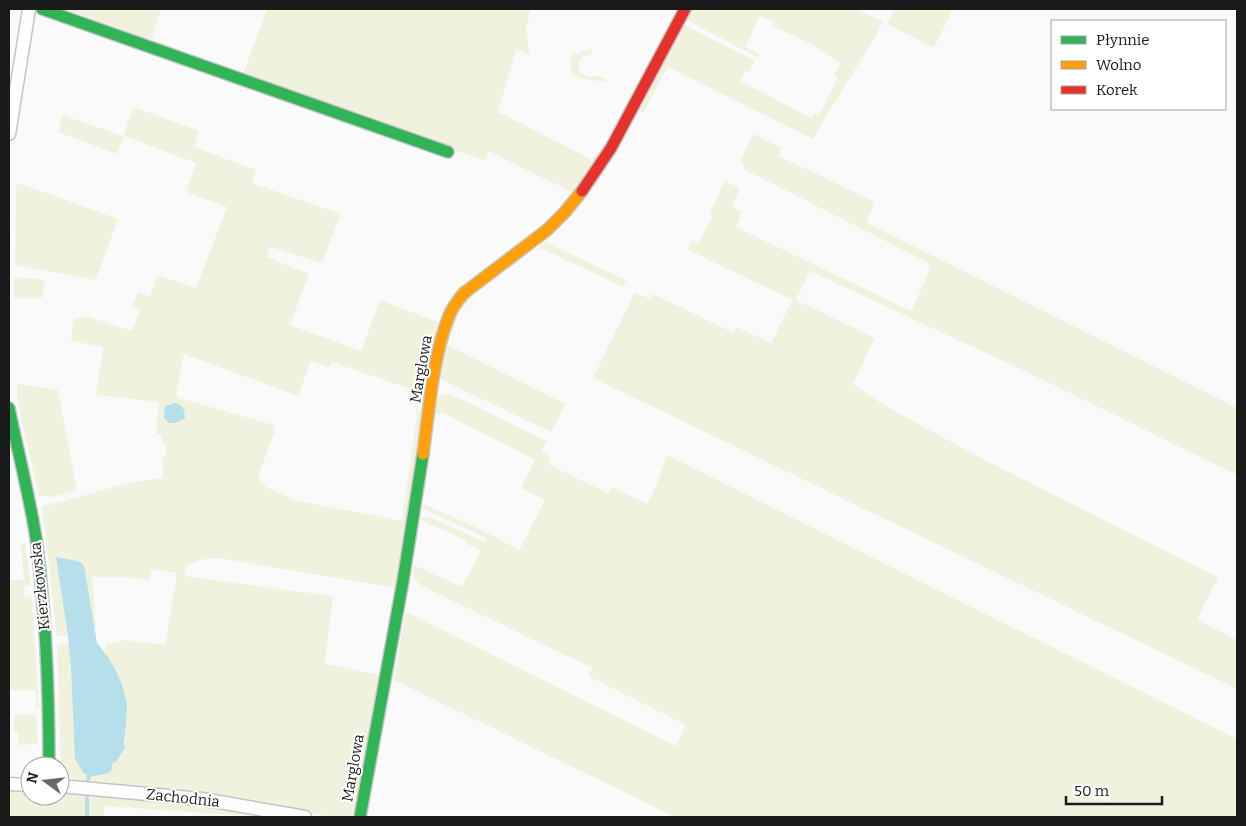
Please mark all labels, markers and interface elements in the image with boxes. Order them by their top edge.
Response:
legend [1051,20,1226,110]
text: Płynnie [1096,31,1150,49]
text: Wolno [1096,56,1141,74]
text: Korek [1096,81,1138,99]
street label: Marglowa [406,334,436,404]
street label: Kierzkowska [26,541,54,631]
street label: Marglowa [338,733,368,803]
north arrow [20,756,70,806]
text: N [23,770,43,785]
scale bar [1066,774,1162,806]
text: 50 m [1074,782,1110,800]
street label: Zachodnia [145,785,221,811]

